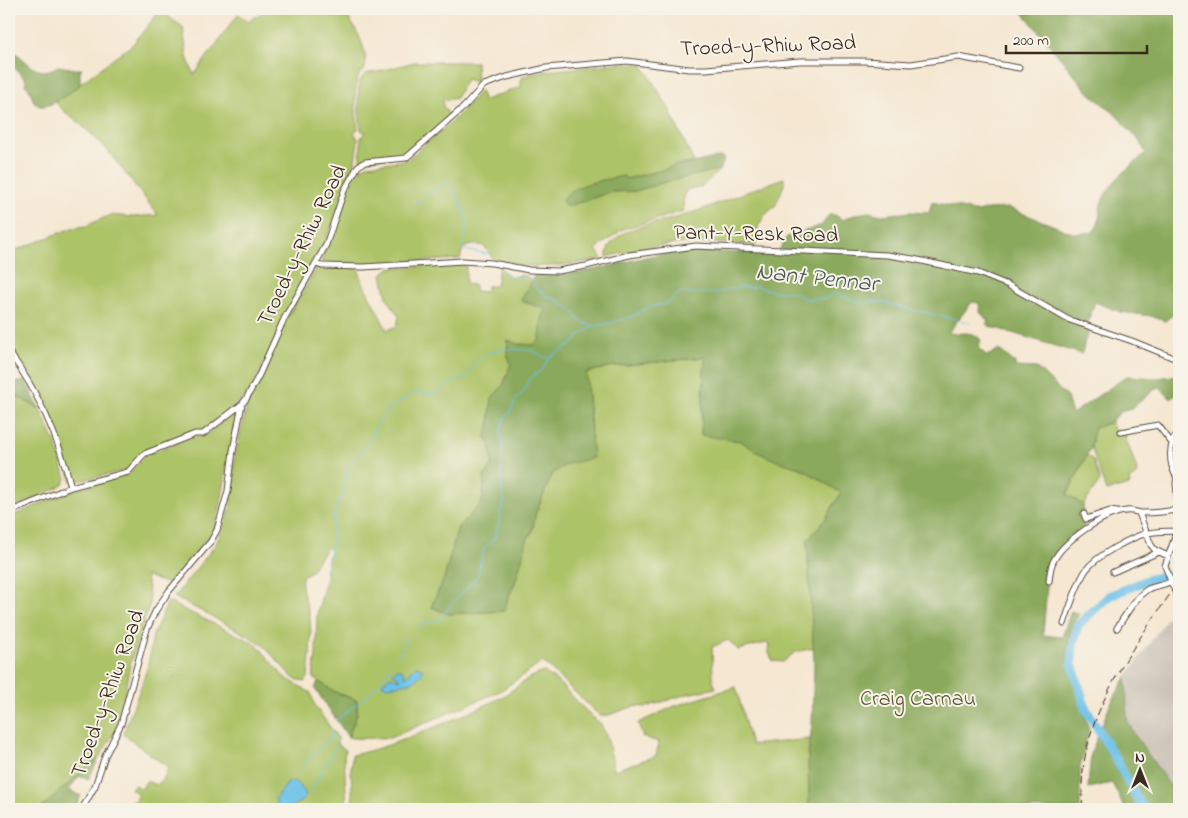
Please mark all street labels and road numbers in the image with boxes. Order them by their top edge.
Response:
street label: Troed-y-Rhiw Road [679,28,857,67]
street label: Troed-y-Rhiw Road [250,160,357,333]
street label: Pant-Y-Resk Road [674,218,838,252]
street label: Troed-y-Rhiw Road [64,606,155,783]

